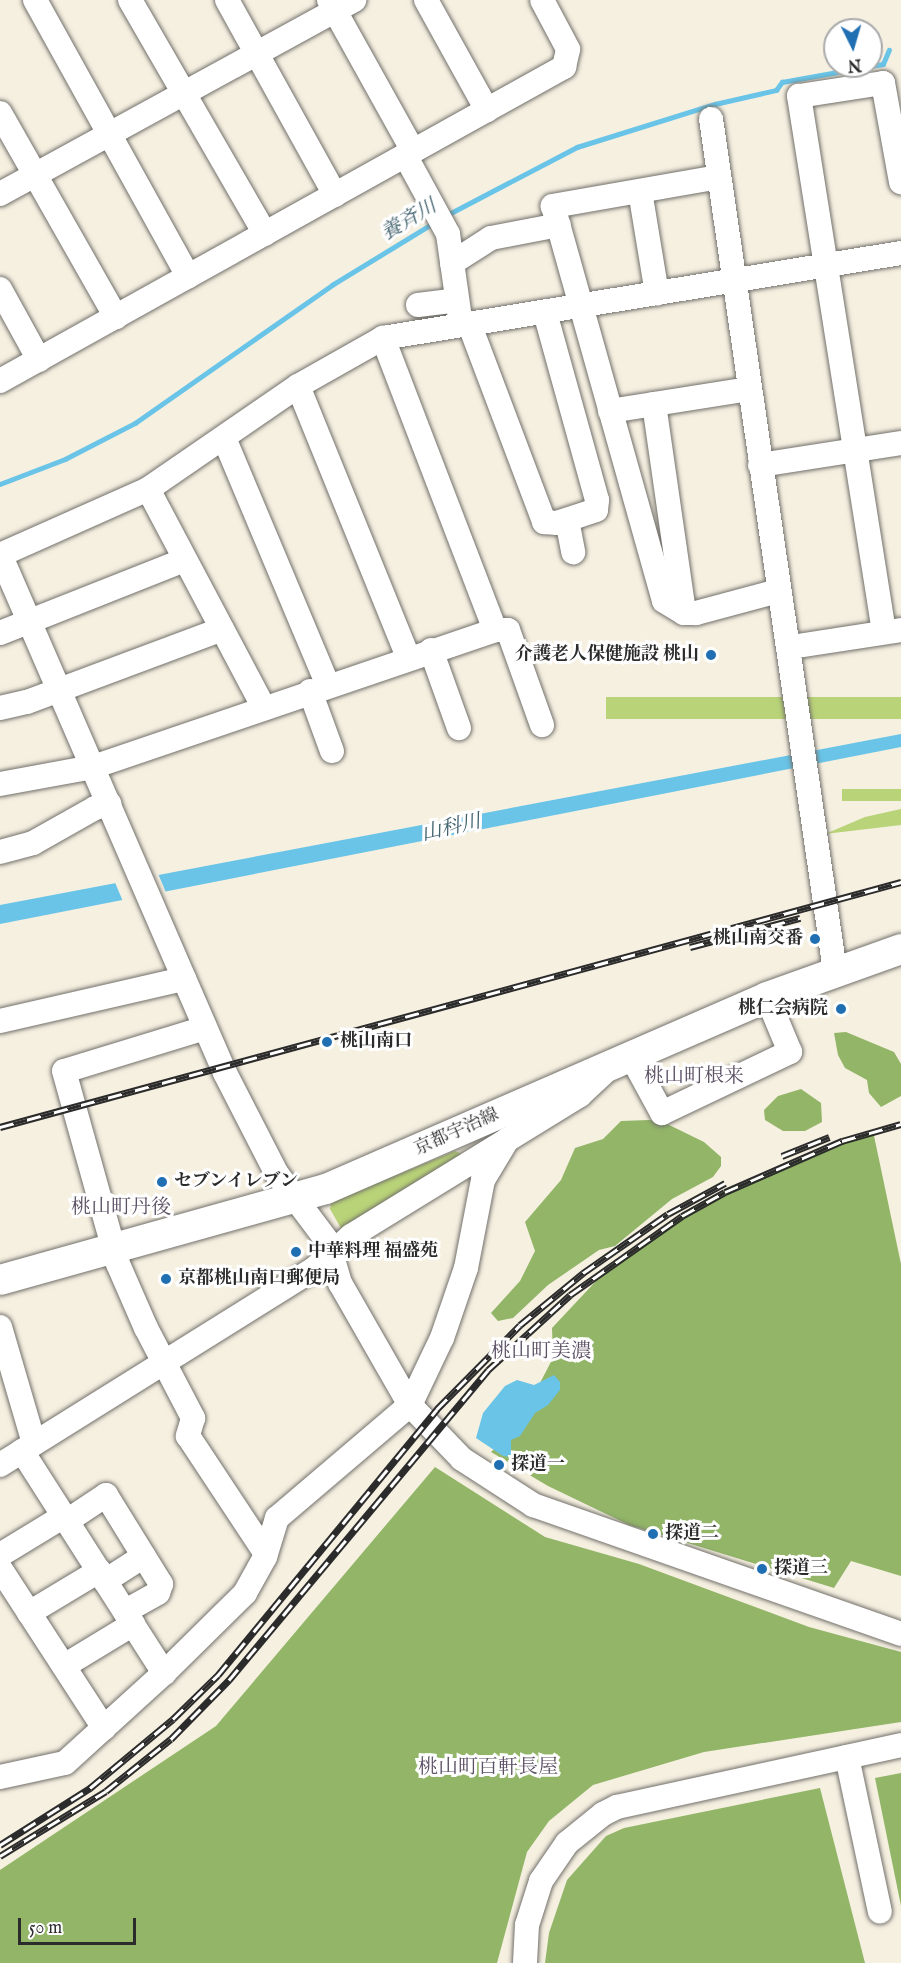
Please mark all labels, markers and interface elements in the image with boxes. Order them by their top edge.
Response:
north arrow [823,18,883,78]
text: N [847,53,862,75]
water label: 養斉川 [377,194,441,246]
place label: 介護老人保健施設 桃山 [515,644,699,666]
marker: 介護老人保健施設 桃山 [704,648,718,662]
water label: 山科川 [419,810,483,846]
place label: 桃山南交番 [713,928,803,950]
marker: 桃山南交番 [808,932,822,946]
place label: 桃仁会病院 [738,998,828,1020]
marker: 桃仁会病院 [832,1000,850,1018]
place label: 桃山南口 [340,1031,412,1053]
marker: 桃山南口 [318,1033,336,1051]
district label: 桃山町根来 [644,1064,744,1088]
street label: 京都宇治線 [411,1105,503,1161]
place label: セブンイレブン [174,1171,300,1193]
marker: セブンイレブン [155,1175,169,1189]
district label: 桃山町丹後 [71,1195,171,1219]
place label: 中華料理 福盛苑 [308,1241,438,1263]
marker: 中華料理 福盛苑 [289,1245,303,1259]
place label: 京都桃山南口郵便局 [178,1268,340,1290]
marker: 京都桃山南口郵便局 [159,1272,173,1286]
district label: 桃山町美濃 [491,1339,591,1363]
place label: 探道一 [511,1454,565,1476]
marker: 探道一 [492,1458,506,1472]
place label: 探道二 [665,1523,719,1545]
marker: 探道二 [646,1527,660,1541]
place label: 探道三 [774,1558,828,1580]
marker: 探道三 [755,1562,769,1576]
district label: 桃山町百軒長屋 [418,1755,558,1779]
scale bar [21,1906,140,1944]
text: 50 m [29,1917,62,1940]

